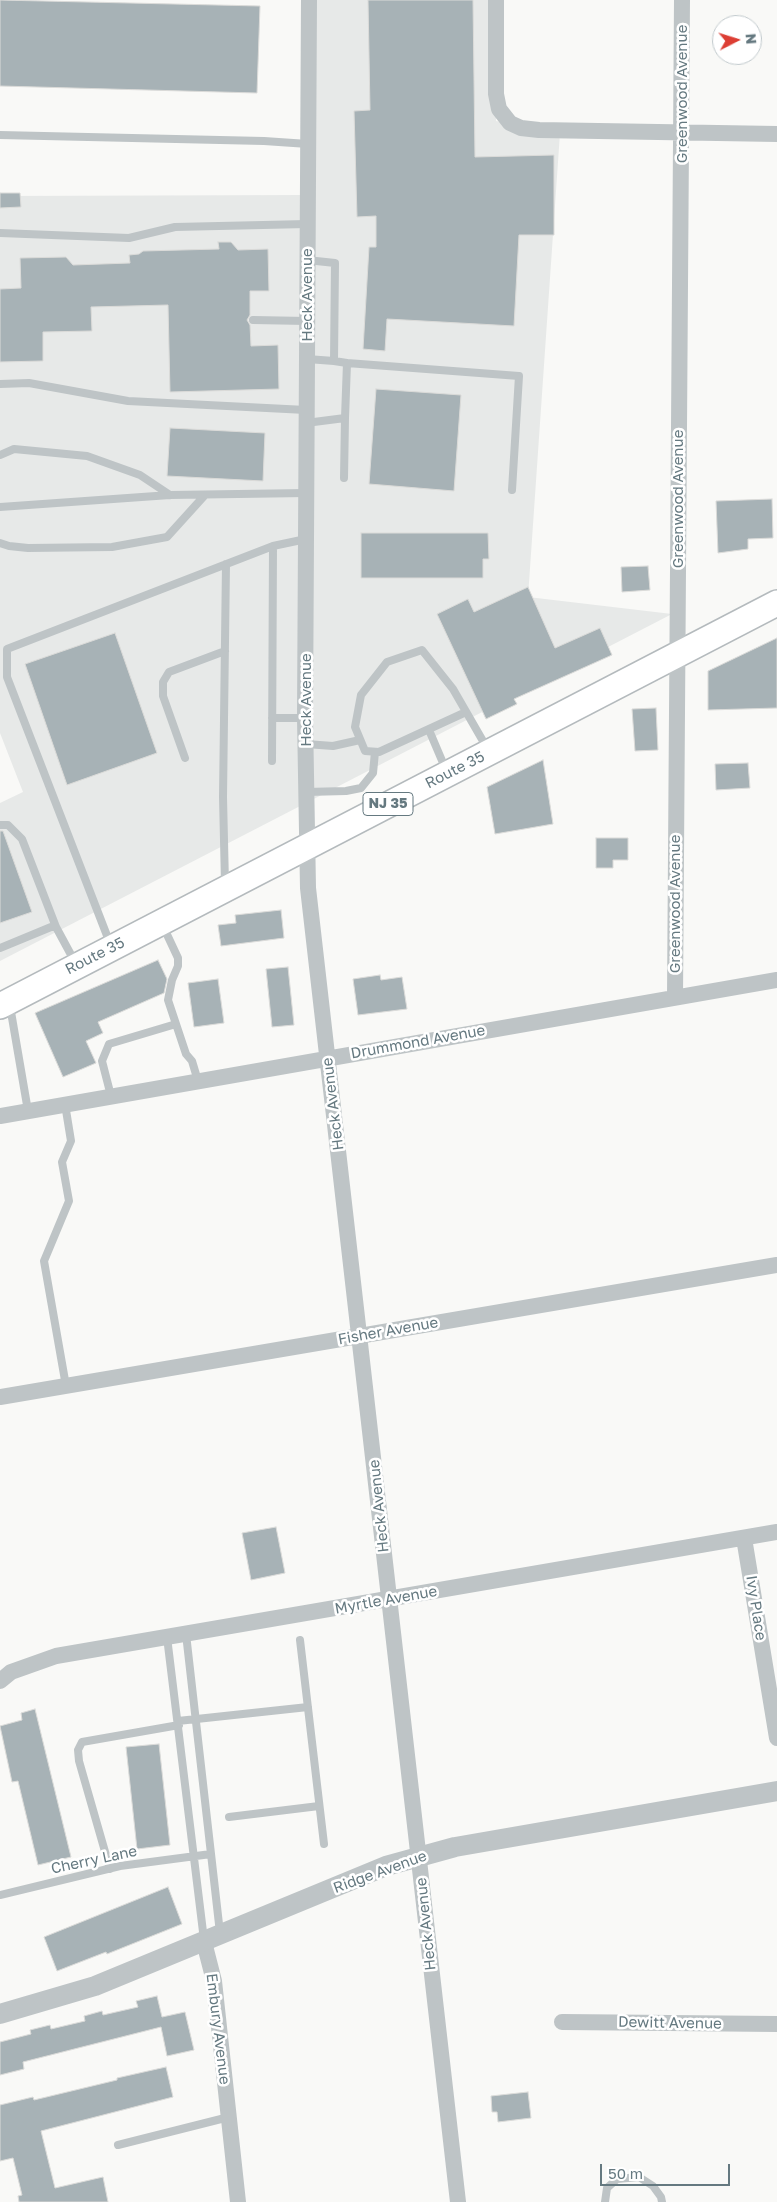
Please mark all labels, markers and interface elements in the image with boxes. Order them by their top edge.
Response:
north arrow [712,15,762,65]
street label: Greenwood Avenue [673,25,691,163]
text: N [743,33,760,45]
street label: Heck Avenue [298,248,316,342]
street label: Greenwood Avenue [669,430,687,568]
street label: Heck Avenue [297,653,315,747]
street label: Route 35 [422,747,488,793]
road number: NJ 35 [363,792,413,816]
street label: Greenwood Avenue [666,835,684,973]
street label: Route 35 [62,933,128,979]
street label: Drummond Avenue [349,1021,487,1063]
street label: Heck Avenue [318,1057,348,1151]
street label: Fisher Avenue [337,1313,439,1349]
street label: Heck Avenue [365,1459,393,1553]
street label: Ivy Place [742,1574,770,1642]
street label: Myrtle Avenue [333,1582,439,1618]
street label: Cherry Lane [49,1842,139,1878]
street label: Ridge Avenue [331,1847,429,1897]
street label: Heck Avenue [412,1877,440,1971]
street label: Embury Avenue [202,1972,234,2086]
street label: Dewitt Avenue [618,2013,722,2033]
scale bar [602,2154,732,2186]
text: 50 m [608,2164,643,2182]

